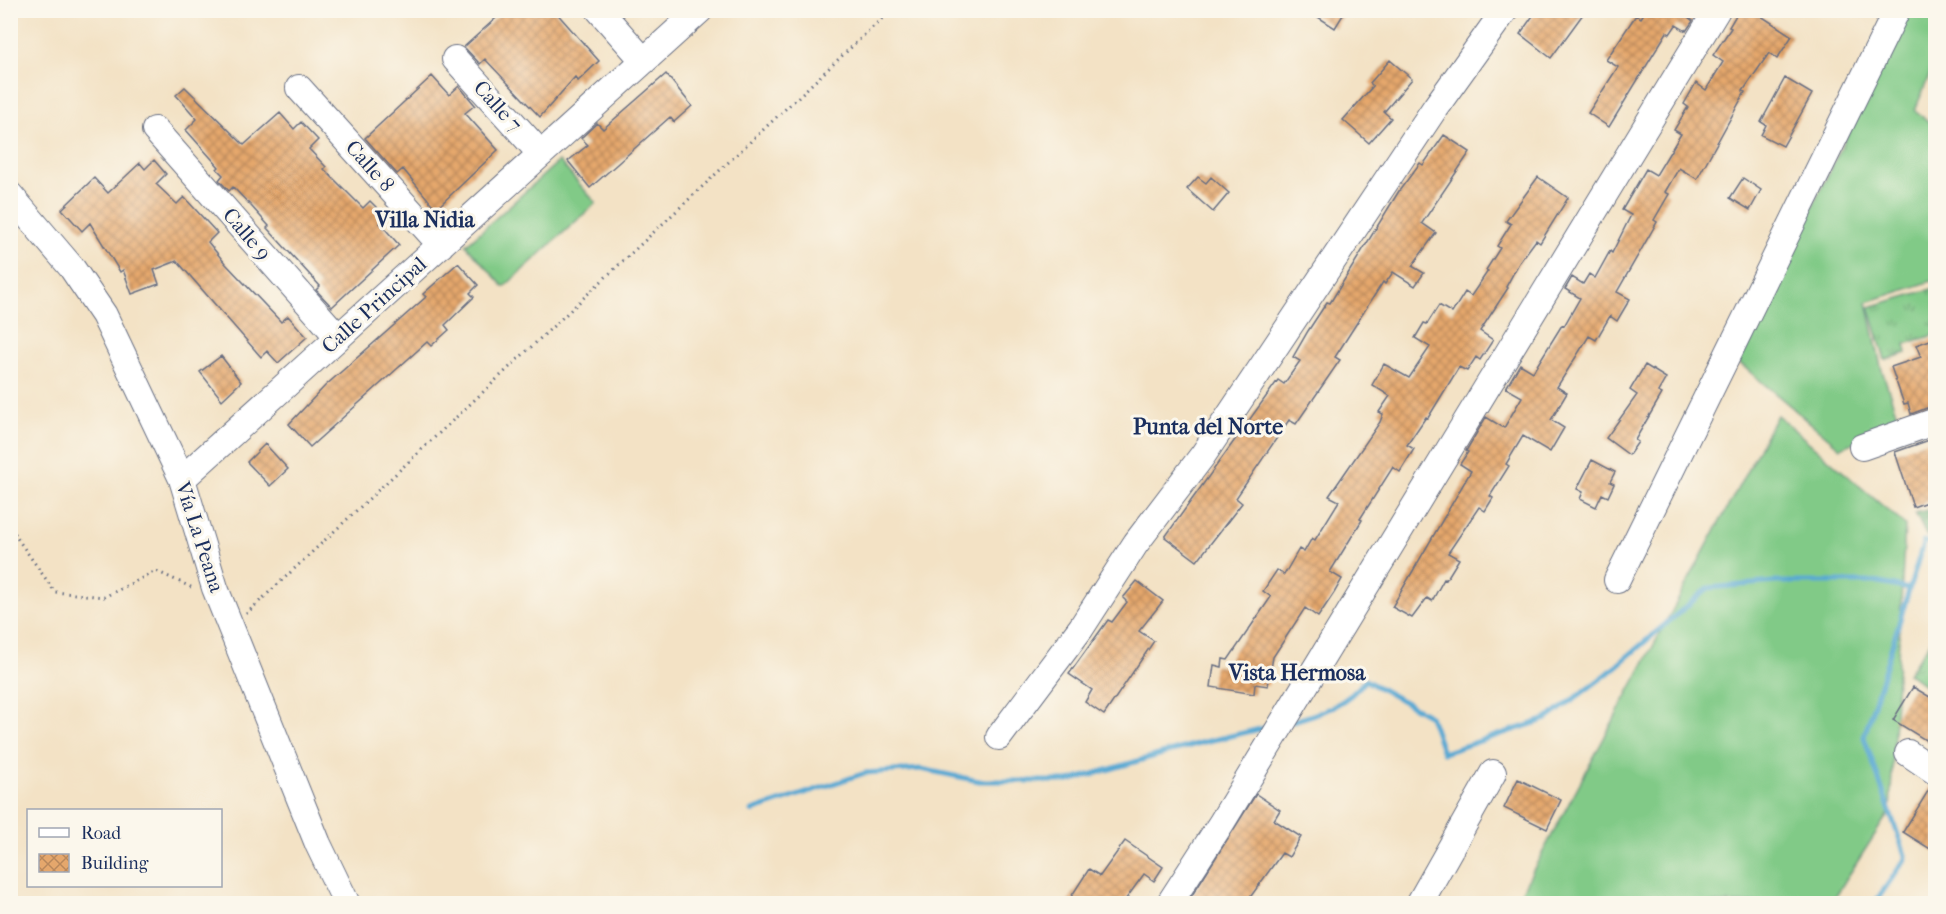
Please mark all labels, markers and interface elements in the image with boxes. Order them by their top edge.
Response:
street label: Calle 7 [469,76,527,136]
street label: Calle 8 [341,135,399,197]
street label: Calle 9 [218,203,276,265]
district label: Villa Nidia [374,207,475,233]
street label: Calle Principal [317,252,431,358]
district label: Punta del Norte [1133,414,1283,440]
street label: Vía La Peana [171,478,229,596]
district label: Vista Hermosa [1228,660,1366,686]
legend [27,809,222,887]
text: Road [81,823,121,844]
text: Building [81,853,149,874]

